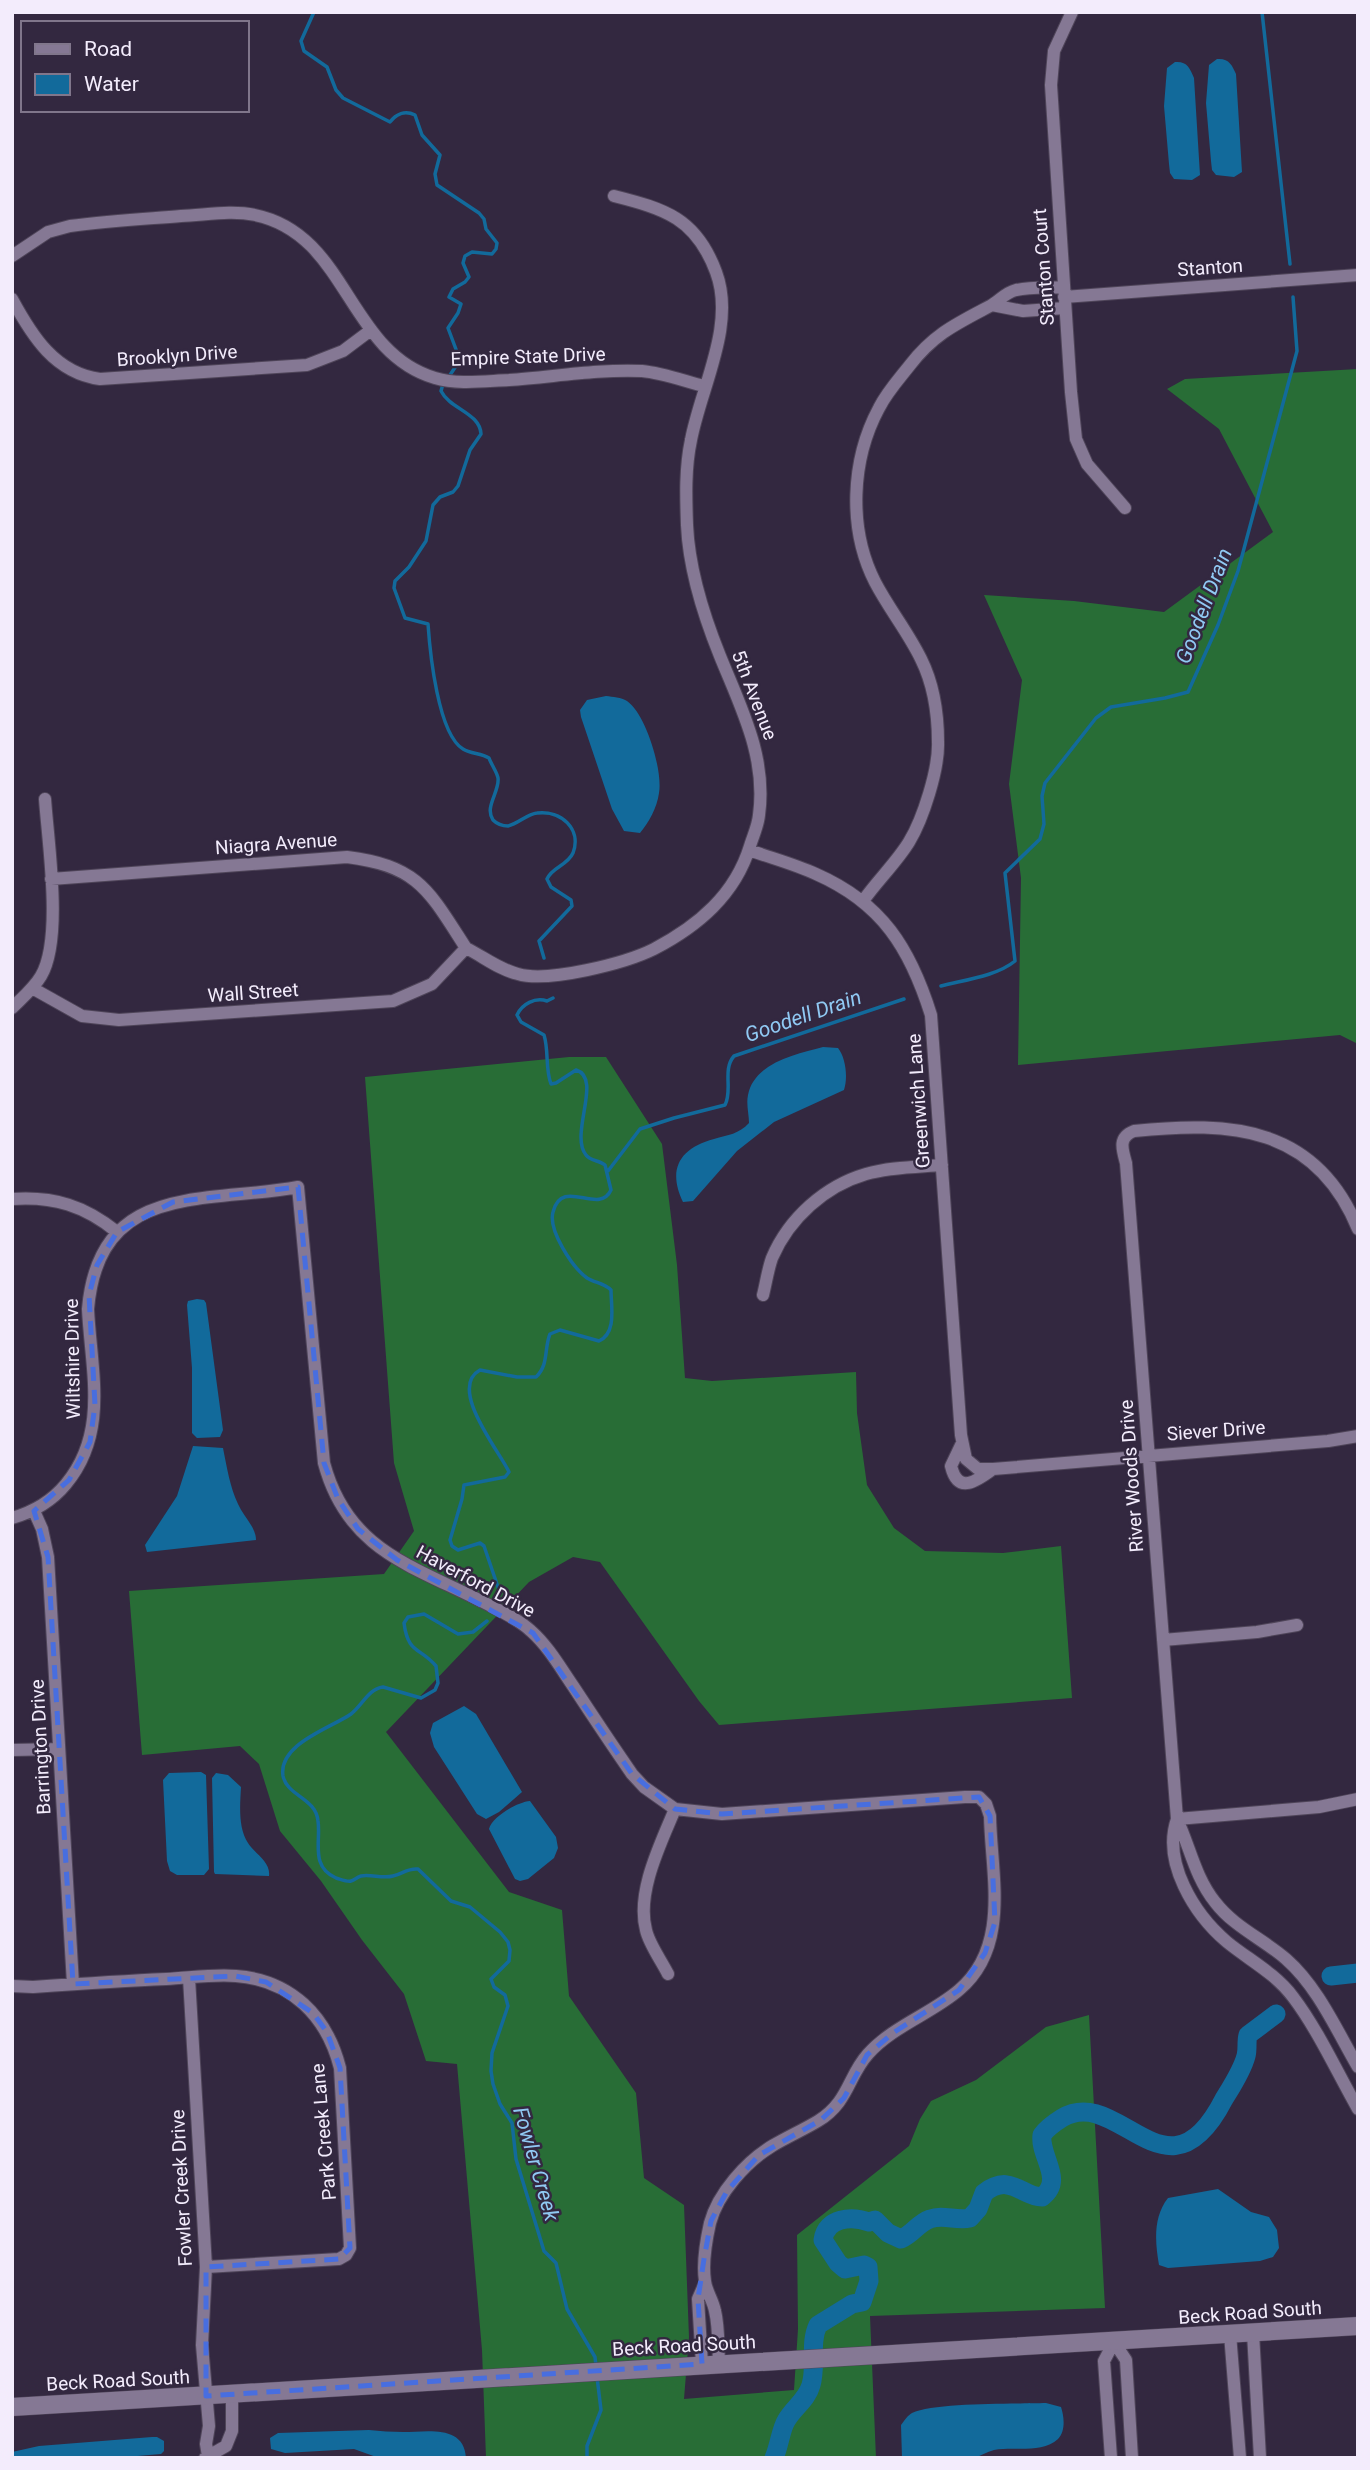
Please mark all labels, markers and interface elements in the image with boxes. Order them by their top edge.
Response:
legend [21,21,248,112]
text: Road [84,37,132,61]
text: Water [84,72,139,96]
street label: Stanton Court [1028,208,1059,326]
street label: Stanton [1176,254,1244,281]
street label: Brooklyn Drive [116,340,238,371]
street label: Empire State Drive [450,342,606,371]
water label: Goodell Drain [1171,545,1237,667]
street label: 5th Avenue [727,647,782,743]
street label: Niagra Avenue [214,828,338,859]
street label: Wall Street [207,978,299,1007]
water label: Goodell Drain [742,985,864,1047]
street label: Greenwich Lane [902,1033,935,1169]
street label: Wiltshire Drive [60,1298,85,1420]
street label: River Woods Drive [1115,1399,1148,1553]
street label: Siever Drive [1166,1416,1266,1445]
street label: Haverford Drive [412,1540,539,1622]
street label: Barrington Drive [25,1679,56,1815]
street label: Park Creek Lane [306,2063,341,2201]
water label: Fowler Creek [508,2104,564,2225]
street label: Fowler Creek Drive [166,2109,197,2267]
street label: Beck Road South [1178,2296,1323,2329]
street label: Beck Road South [612,2330,756,2361]
street label: Beck Road South [46,2365,190,2396]

